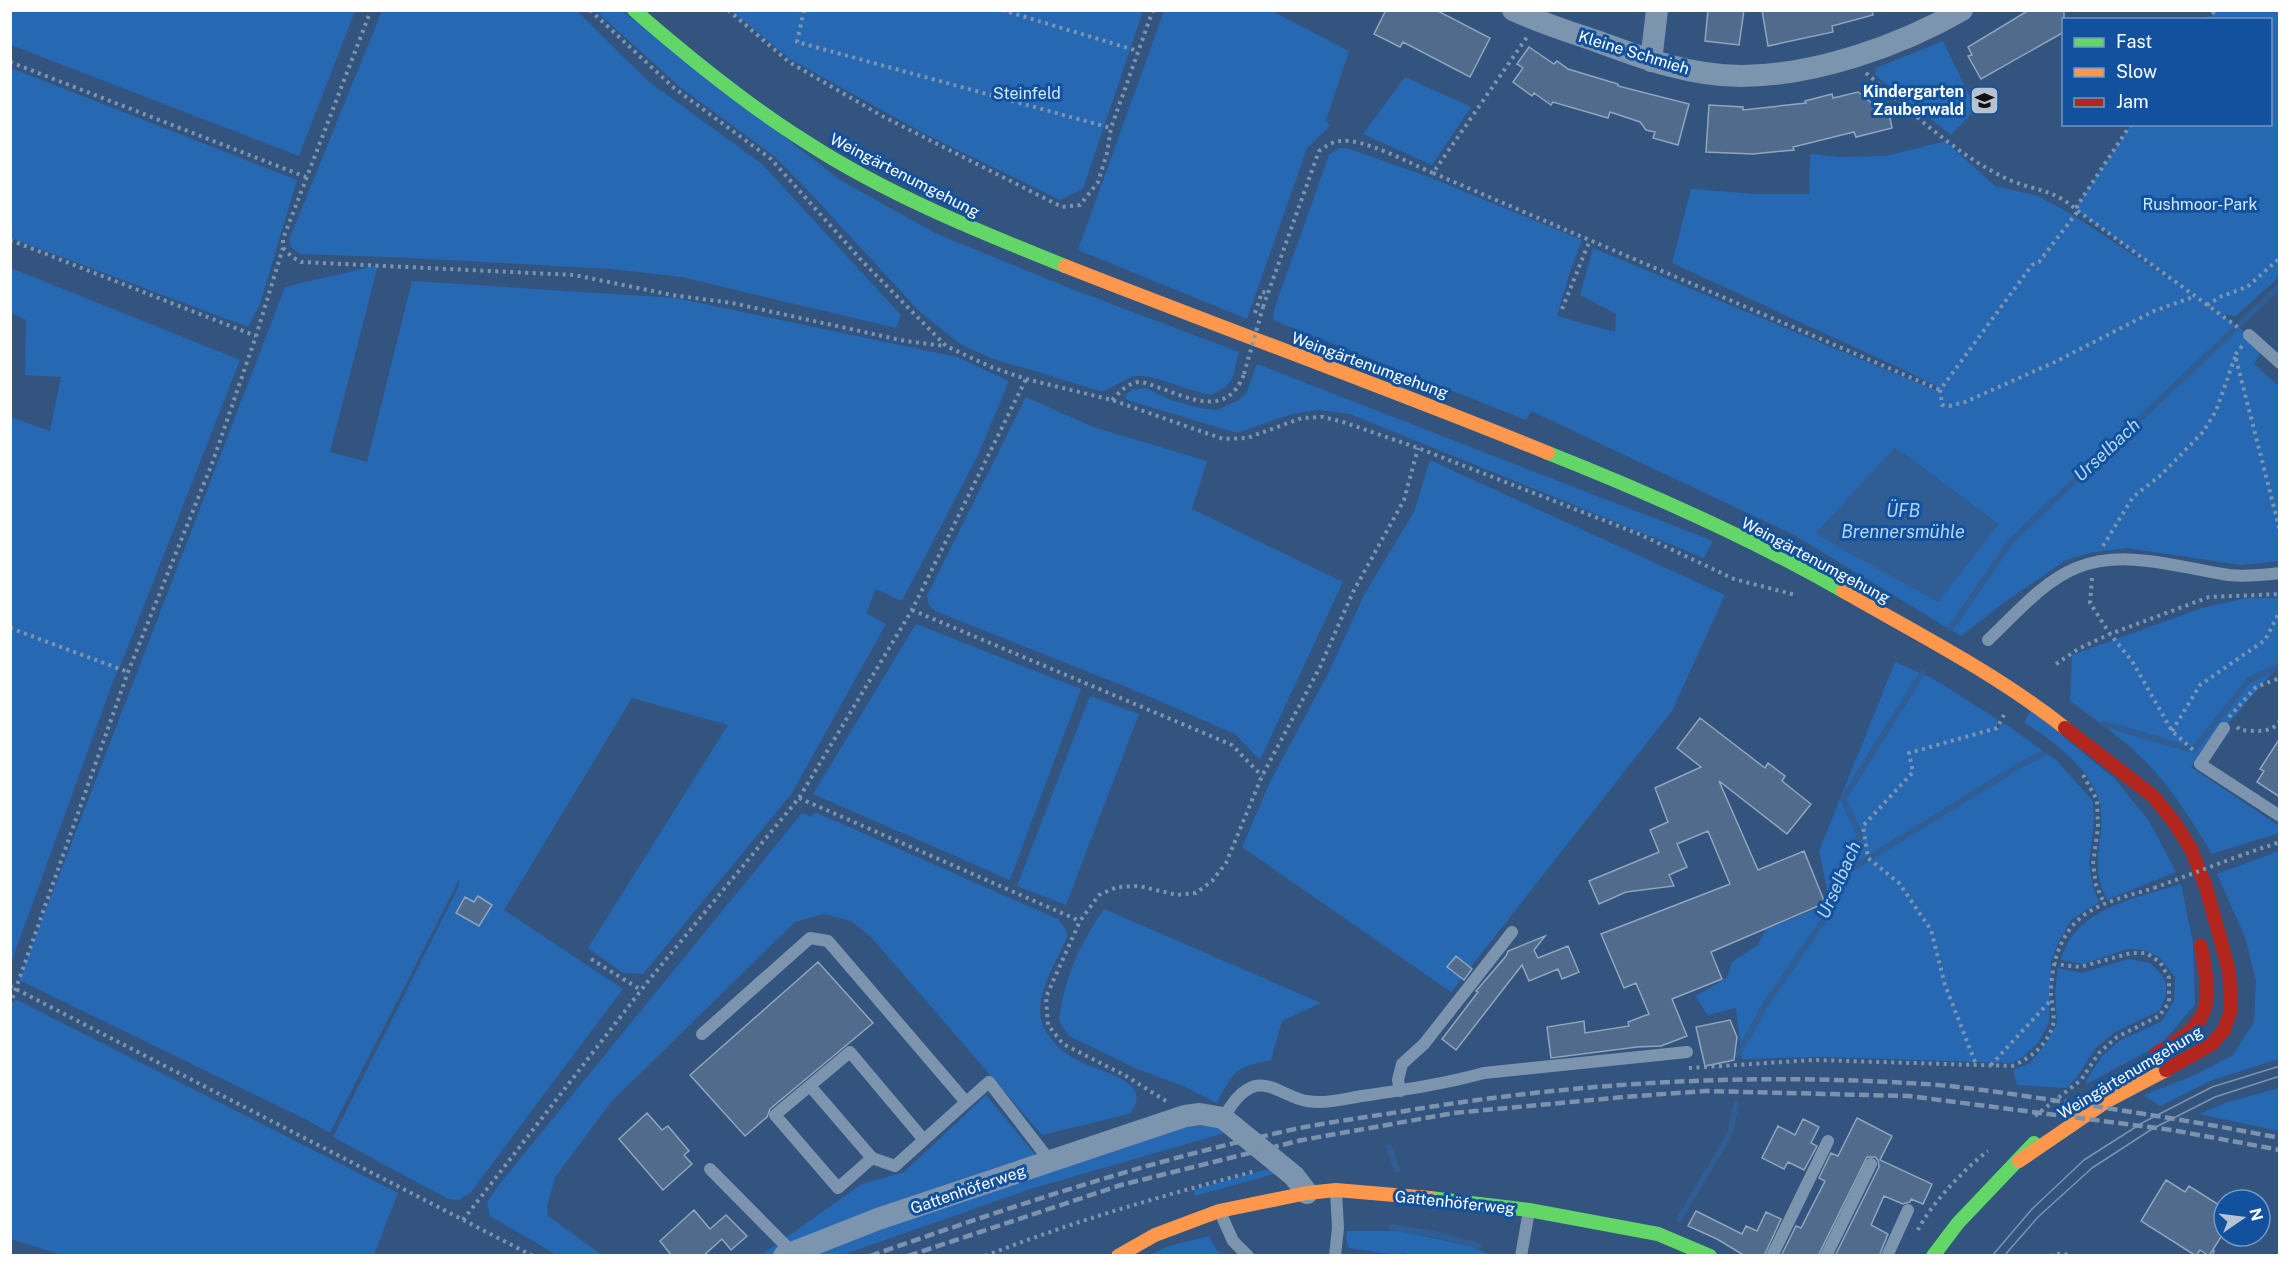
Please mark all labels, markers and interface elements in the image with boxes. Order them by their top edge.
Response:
legend [2062,18,2272,126]
street label: Kleine Schmieh [1576,27,1692,78]
text: Fast [2116,31,2152,52]
text: Slow [2116,61,2157,82]
place label: Kindergarten Zauberwald [1863,82,1964,119]
park label: Steinfeld [993,84,1061,103]
school or university icon: Kindergarten Zauberwald [1969,84,2001,116]
text: Jam [2116,91,2149,112]
street label: Weingärtenumgehung [827,129,983,222]
park label: Rushmoor-Park [2143,195,2257,214]
street label: Weingärtenumgehung [1289,328,1451,403]
water label: Urselbach [2069,414,2144,485]
water label: ÜFB Brennersmühle [1841,499,1965,542]
street label: Weingärtenumgehung [1738,513,1893,608]
water label: Urselbach [1812,838,1865,922]
street label: Weingärtenumgehung [2054,1022,2206,1123]
street label: Gattenhöferweg [908,1161,1028,1218]
street label: Gattenhöferweg [1394,1187,1516,1218]
north arrow [2212,1188,2272,1248]
text: N [2245,1206,2267,1223]

